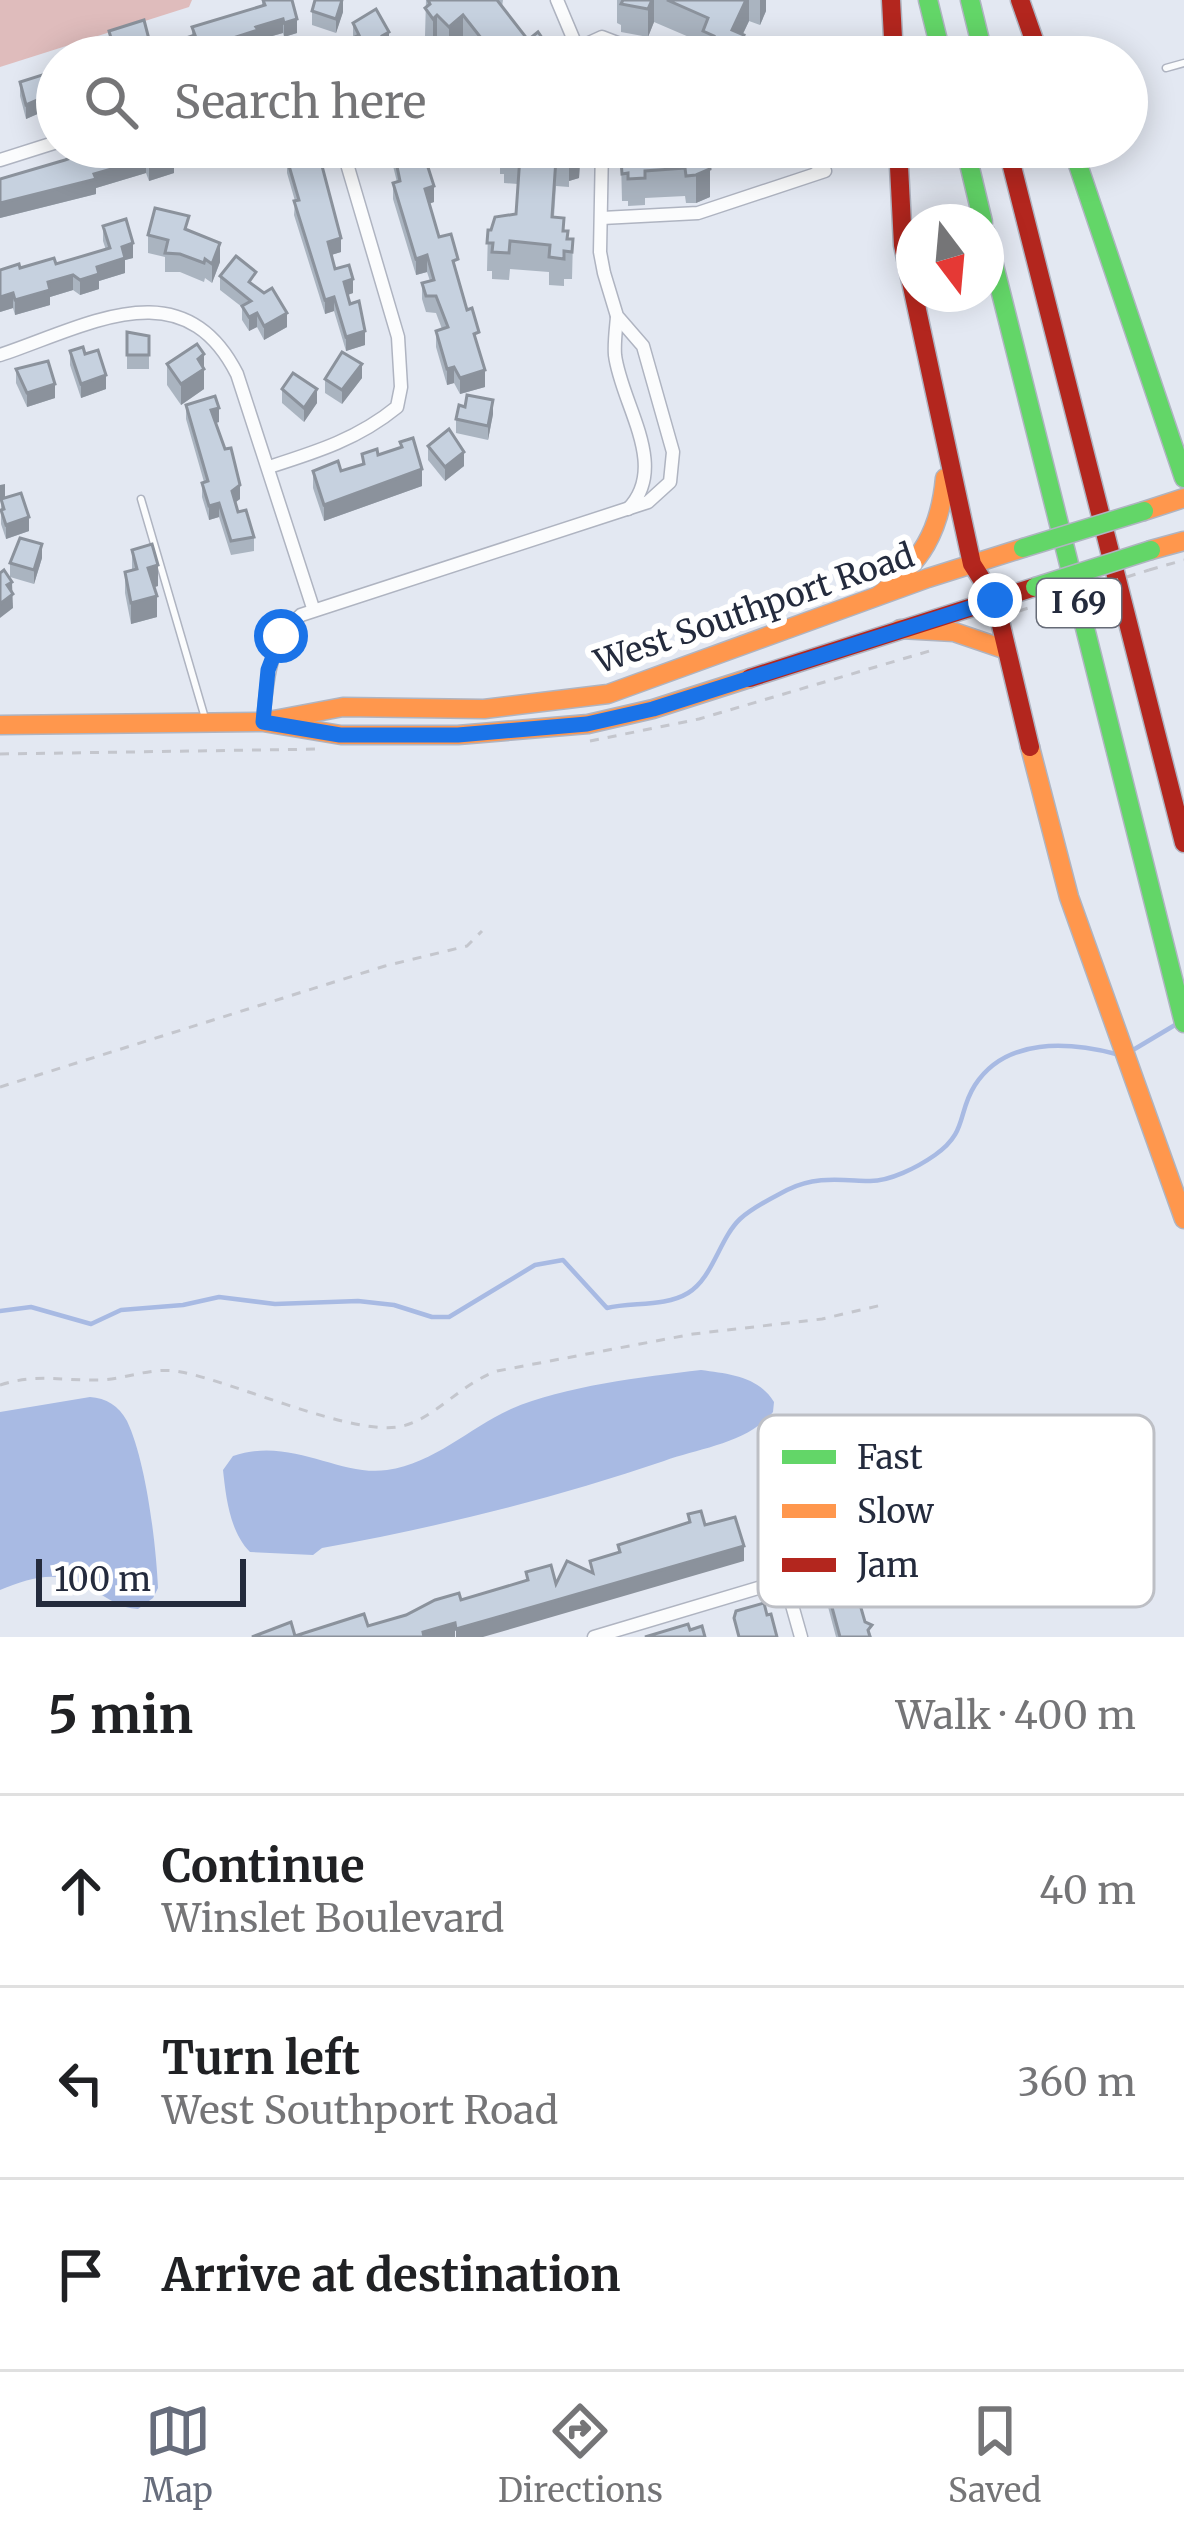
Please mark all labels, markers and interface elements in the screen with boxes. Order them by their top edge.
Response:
search box [36,36,1148,168]
icon: search [78,69,144,135]
text: Search here [174,74,426,130]
north arrow [896,204,1004,312]
street label: West Southport Road [588,534,919,683]
route end [968,573,1022,627]
road number: I 69 [1037,579,1121,627]
route start [254,609,308,663]
legend [758,1415,1154,1607]
text: Fast [857,1437,923,1478]
text: Slow [857,1491,935,1532]
text: Jam [856,1545,919,1586]
scale bar [36,1553,246,1606]
text: 100 m [54,1559,151,1600]
text: 5 min [48,1683,193,1747]
text: Walk · 400 m [896,1691,1136,1740]
text: Continue [162,1838,364,1894]
icon: ahead [48,1858,114,1924]
text: 40 m [1039,1866,1136,1915]
text: Winslet Boulevard [162,1894,504,1943]
text: Turn left [162,2030,360,2086]
icon: left [48,2050,114,2116]
text: 360 m [1018,2058,1136,2107]
text: West Southport Road [162,2086,558,2135]
icon: arrive [48,2242,114,2308]
text: Arrive at destination [162,2247,620,2303]
tab: Map [143,2398,213,2511]
tab: Directions [498,2398,663,2511]
tab: Saved [948,2398,1041,2511]

